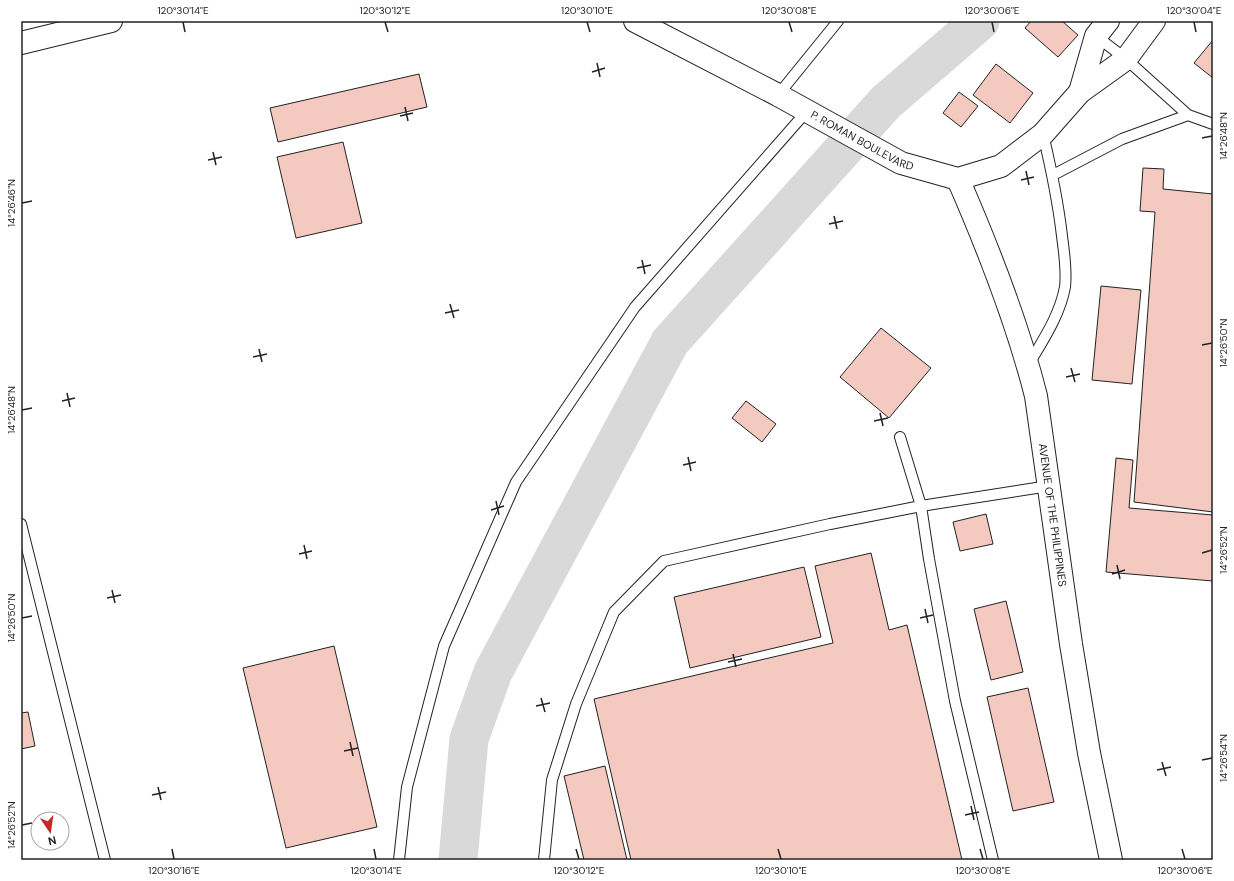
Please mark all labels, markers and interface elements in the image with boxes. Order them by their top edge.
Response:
text: 120°30'14"E [157,4,209,17]
text: 120°30'12"E [360,4,411,17]
text: 120°30'10"E [561,4,613,17]
text: 120°30'08"E [762,4,817,17]
text: 120°30'06"E [964,4,1020,17]
text: 120°30'04"E [1167,4,1222,17]
street label: P. ROMAN BOULEVARD [808,107,916,173]
text: 14°26'48"N [1217,112,1230,160]
text: 14°26'46"N [5,179,18,227]
text: 14°26'50"N [1217,319,1230,367]
text: 14°26'48"N [5,386,18,434]
street label: AVENUE OF THE PHILIPPINES [1036,442,1070,587]
text: 14°26'52"N [1217,526,1230,574]
text: 14°26'50"N [5,594,18,642]
text: 14°26'54"N [1217,734,1230,782]
text: 14°26'52"N [5,801,18,849]
north arrow [30,811,70,851]
text: N [47,833,58,848]
text: 120°30'16"E [148,864,200,877]
text: 120°30'14"E [350,864,402,877]
text: 120°30'12"E [554,864,605,877]
text: 120°30'10"E [755,864,807,877]
text: 120°30'08"E [956,864,1011,877]
text: 120°30'06"E [1157,864,1213,877]

